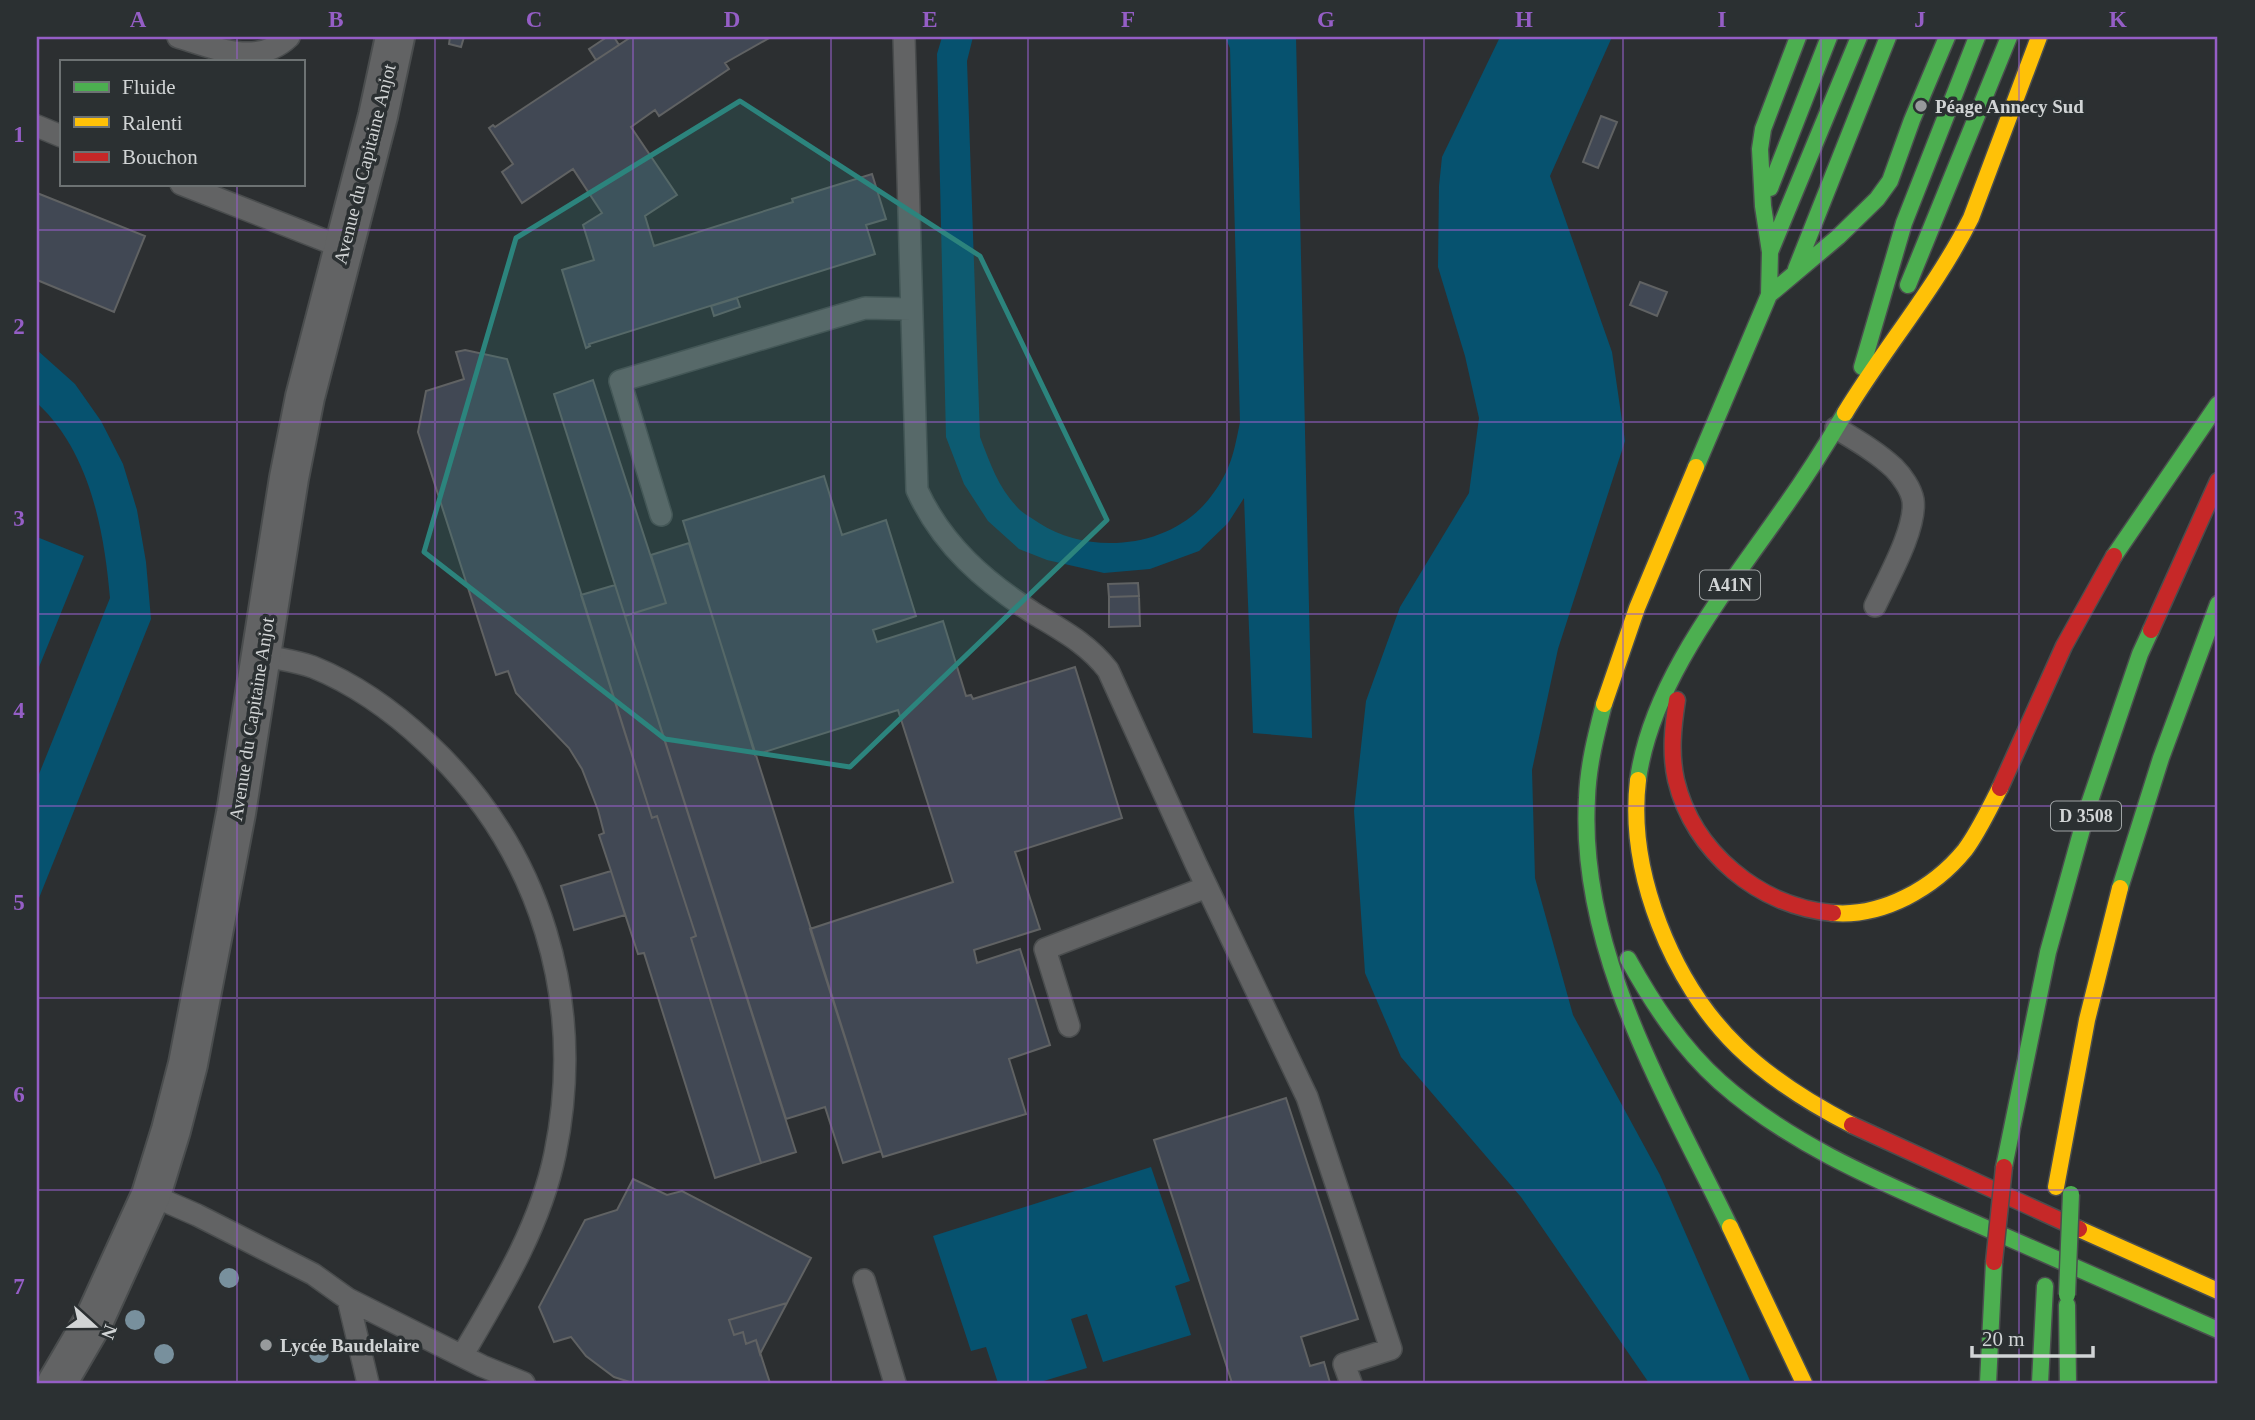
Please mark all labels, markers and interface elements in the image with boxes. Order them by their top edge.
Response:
text: A [130,7,147,32]
text: B [328,7,344,32]
text: C [526,7,542,32]
text: D [724,7,740,32]
text: E [922,7,938,32]
text: F [1121,7,1135,32]
text: G [1317,7,1335,32]
text: H [1515,7,1533,32]
text: I [1718,7,1727,32]
text: J [1914,7,1926,32]
text: K [2109,7,2127,32]
legend [60,60,304,186]
street label: Avenue du Capitaine Anjot [329,61,400,267]
text: Fluide [122,75,176,99]
place label: Péage Annecy Sud [1935,96,2084,117]
marker: Péage Annecy Sud [1913,98,1929,114]
text: Ralenti [122,111,183,135]
text: 1 [13,122,25,147]
text: Bouchon [122,145,198,169]
text: 2 [13,314,25,339]
text: 3 [13,506,25,531]
road number: A41N [1700,570,1760,600]
street label: Avenue du Capitaine Anjot [225,615,278,822]
text: 4 [13,698,25,723]
road number: D 3508 [2051,802,2121,830]
text: 5 [13,890,25,915]
text: 6 [13,1082,25,1107]
text: 7 [13,1274,25,1299]
north arrow [60,1290,130,1360]
scale bar [1972,1315,2092,1359]
text: N [97,1322,122,1342]
text: 20 m [1982,1327,2025,1351]
place label: Lycée Baudelaire [280,1335,420,1356]
marker: Lycée Baudelaire [258,1337,274,1353]

